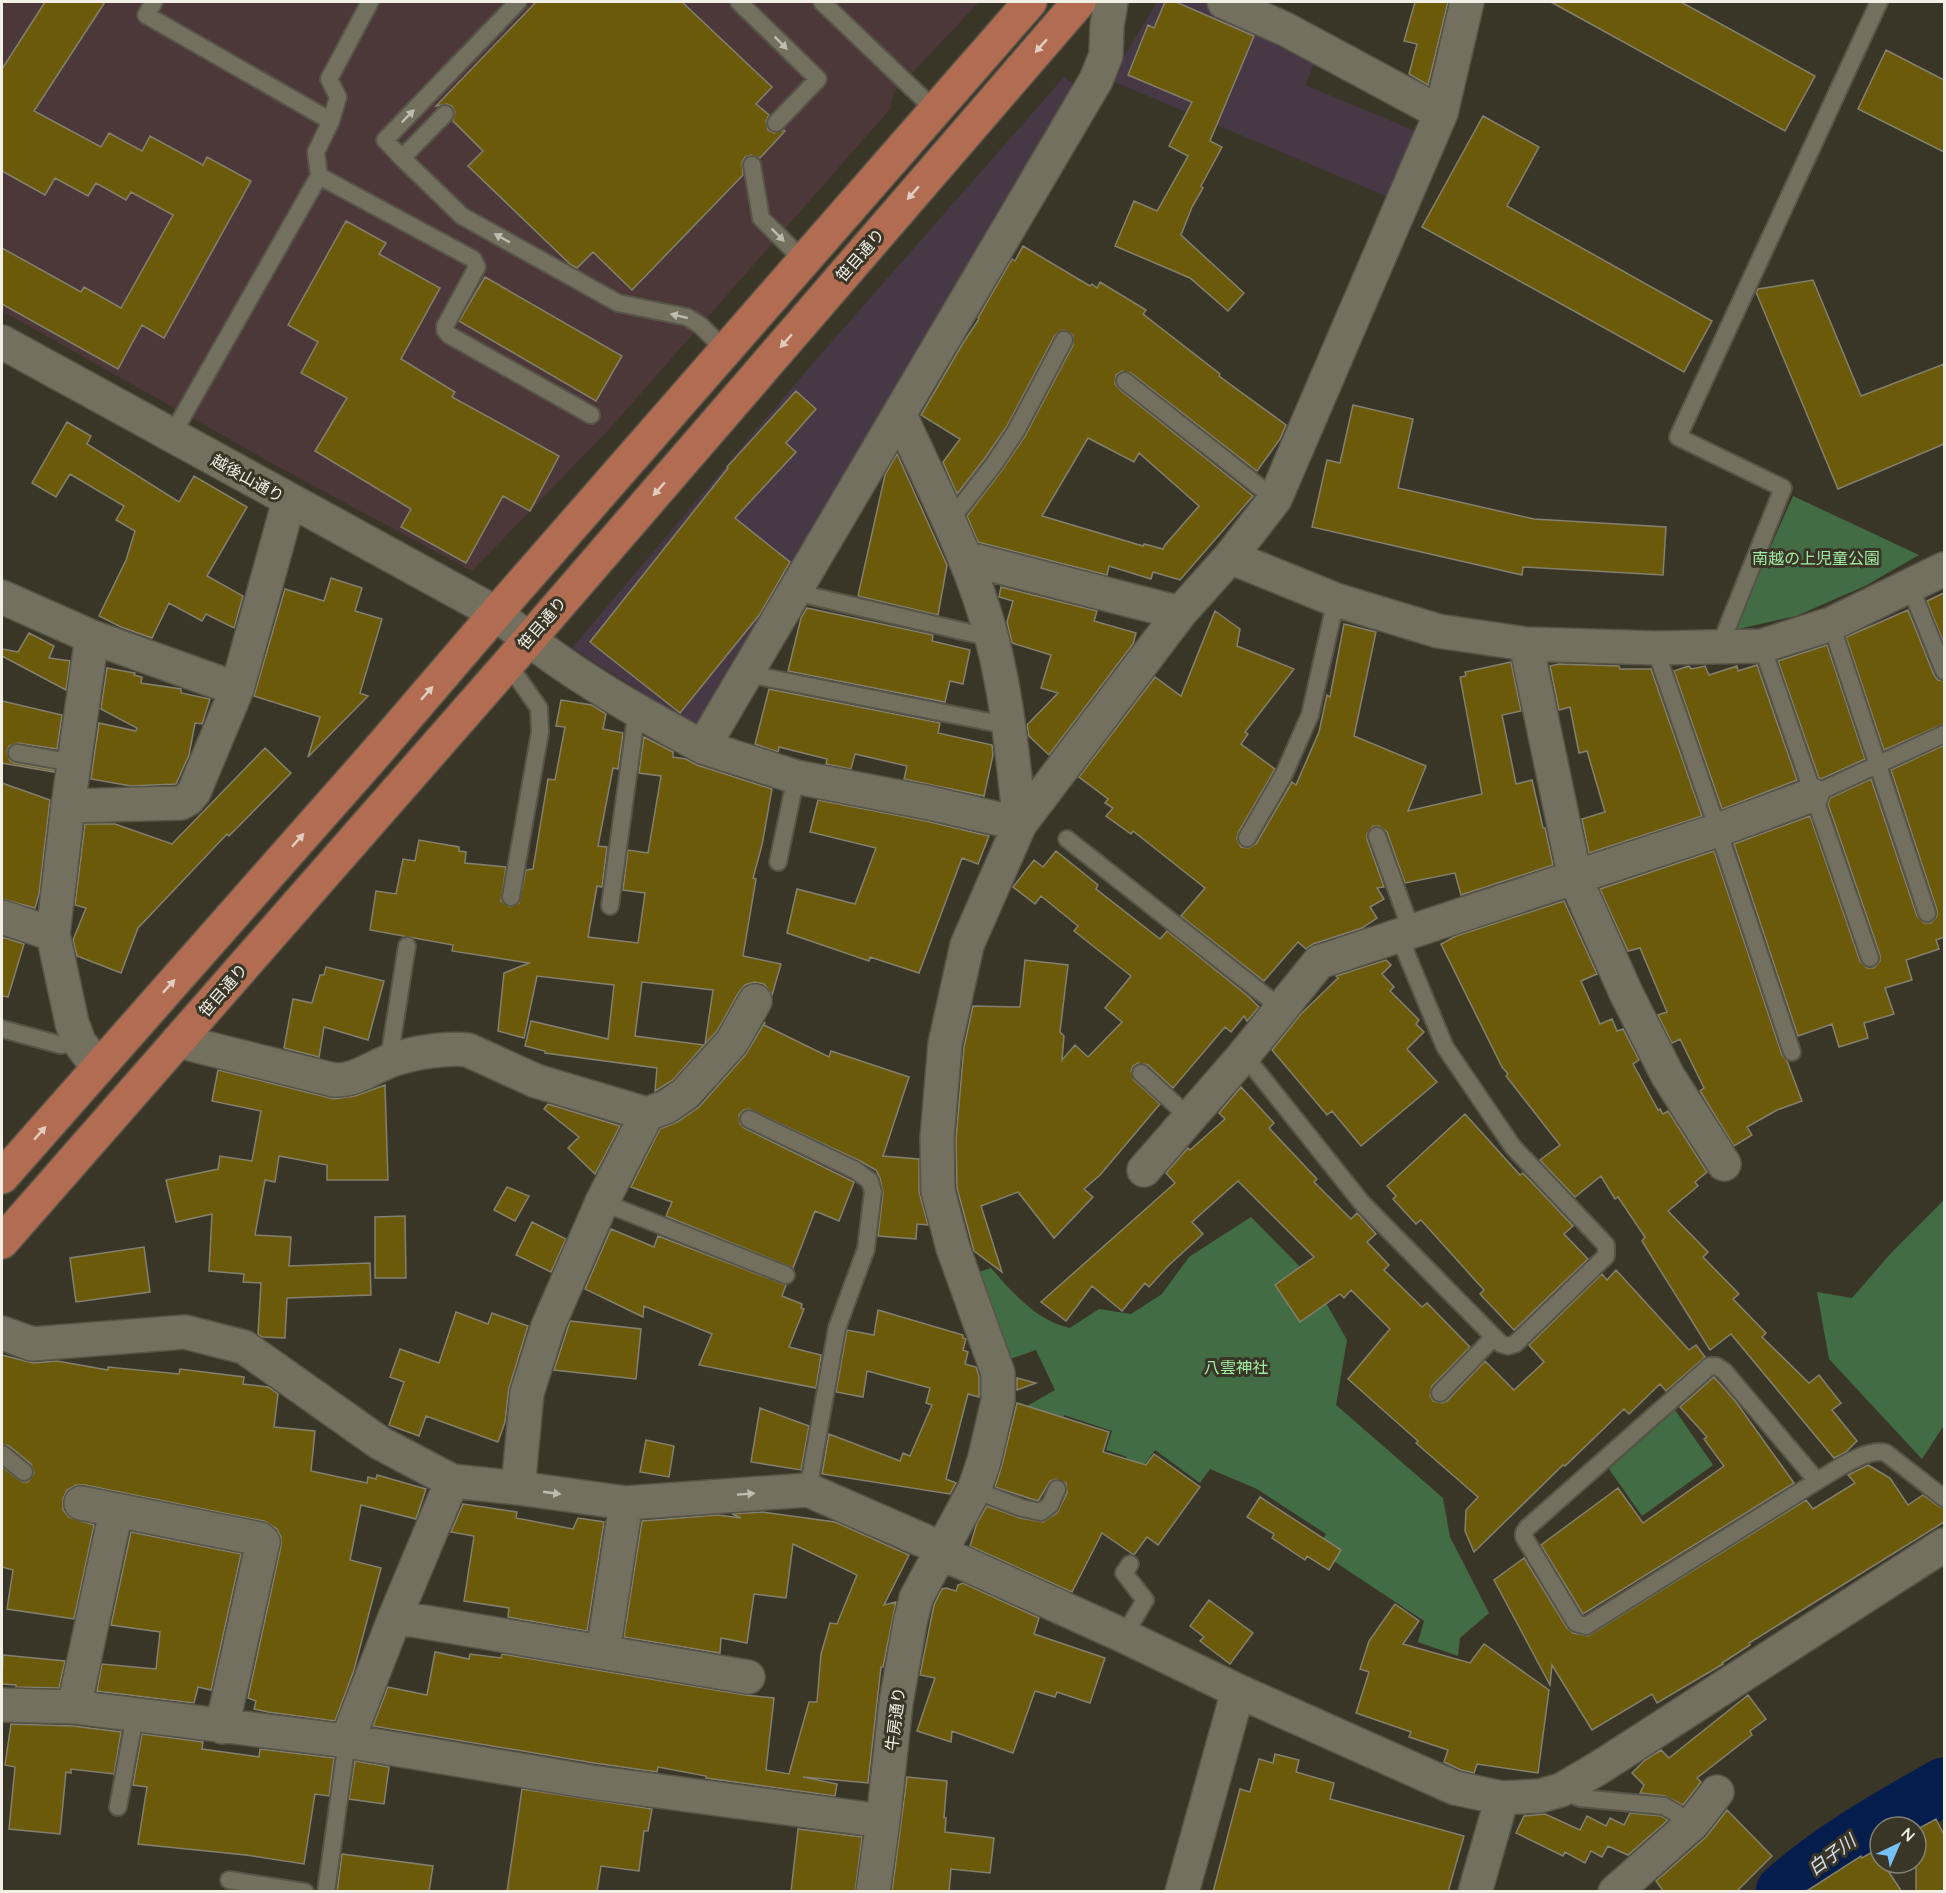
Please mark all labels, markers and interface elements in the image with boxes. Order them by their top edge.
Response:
one-way arrow [774,35,788,49]
one-way arrow [1035,38,1048,53]
one-way arrow [401,108,415,123]
one-way arrow [907,185,920,201]
street label: 笹目通り [831,224,889,286]
one-way arrow [770,228,784,242]
one-way arrow [493,233,510,243]
one-way arrow [670,310,688,320]
one-way arrow [780,333,793,348]
street label: 越後山通り [208,450,288,506]
one-way arrow [652,481,665,497]
park label: 南越の上児童公園 [1752,548,1880,568]
street label: 笹目通り [513,592,571,654]
one-way arrow [420,685,433,701]
one-way arrow [291,833,304,848]
street label: 笹目通り [194,959,252,1021]
one-way arrow [162,979,175,994]
one-way arrow [33,1125,47,1140]
park label: 八雲神社 [1204,1357,1268,1377]
one-way arrow [542,1488,561,1497]
one-way arrow [736,1490,755,1499]
street label: 牛房通り [881,1686,909,1752]
north arrow [1868,1815,1928,1875]
text: N [1897,1823,1920,1845]
water label: 白子川 [1803,1828,1862,1880]

